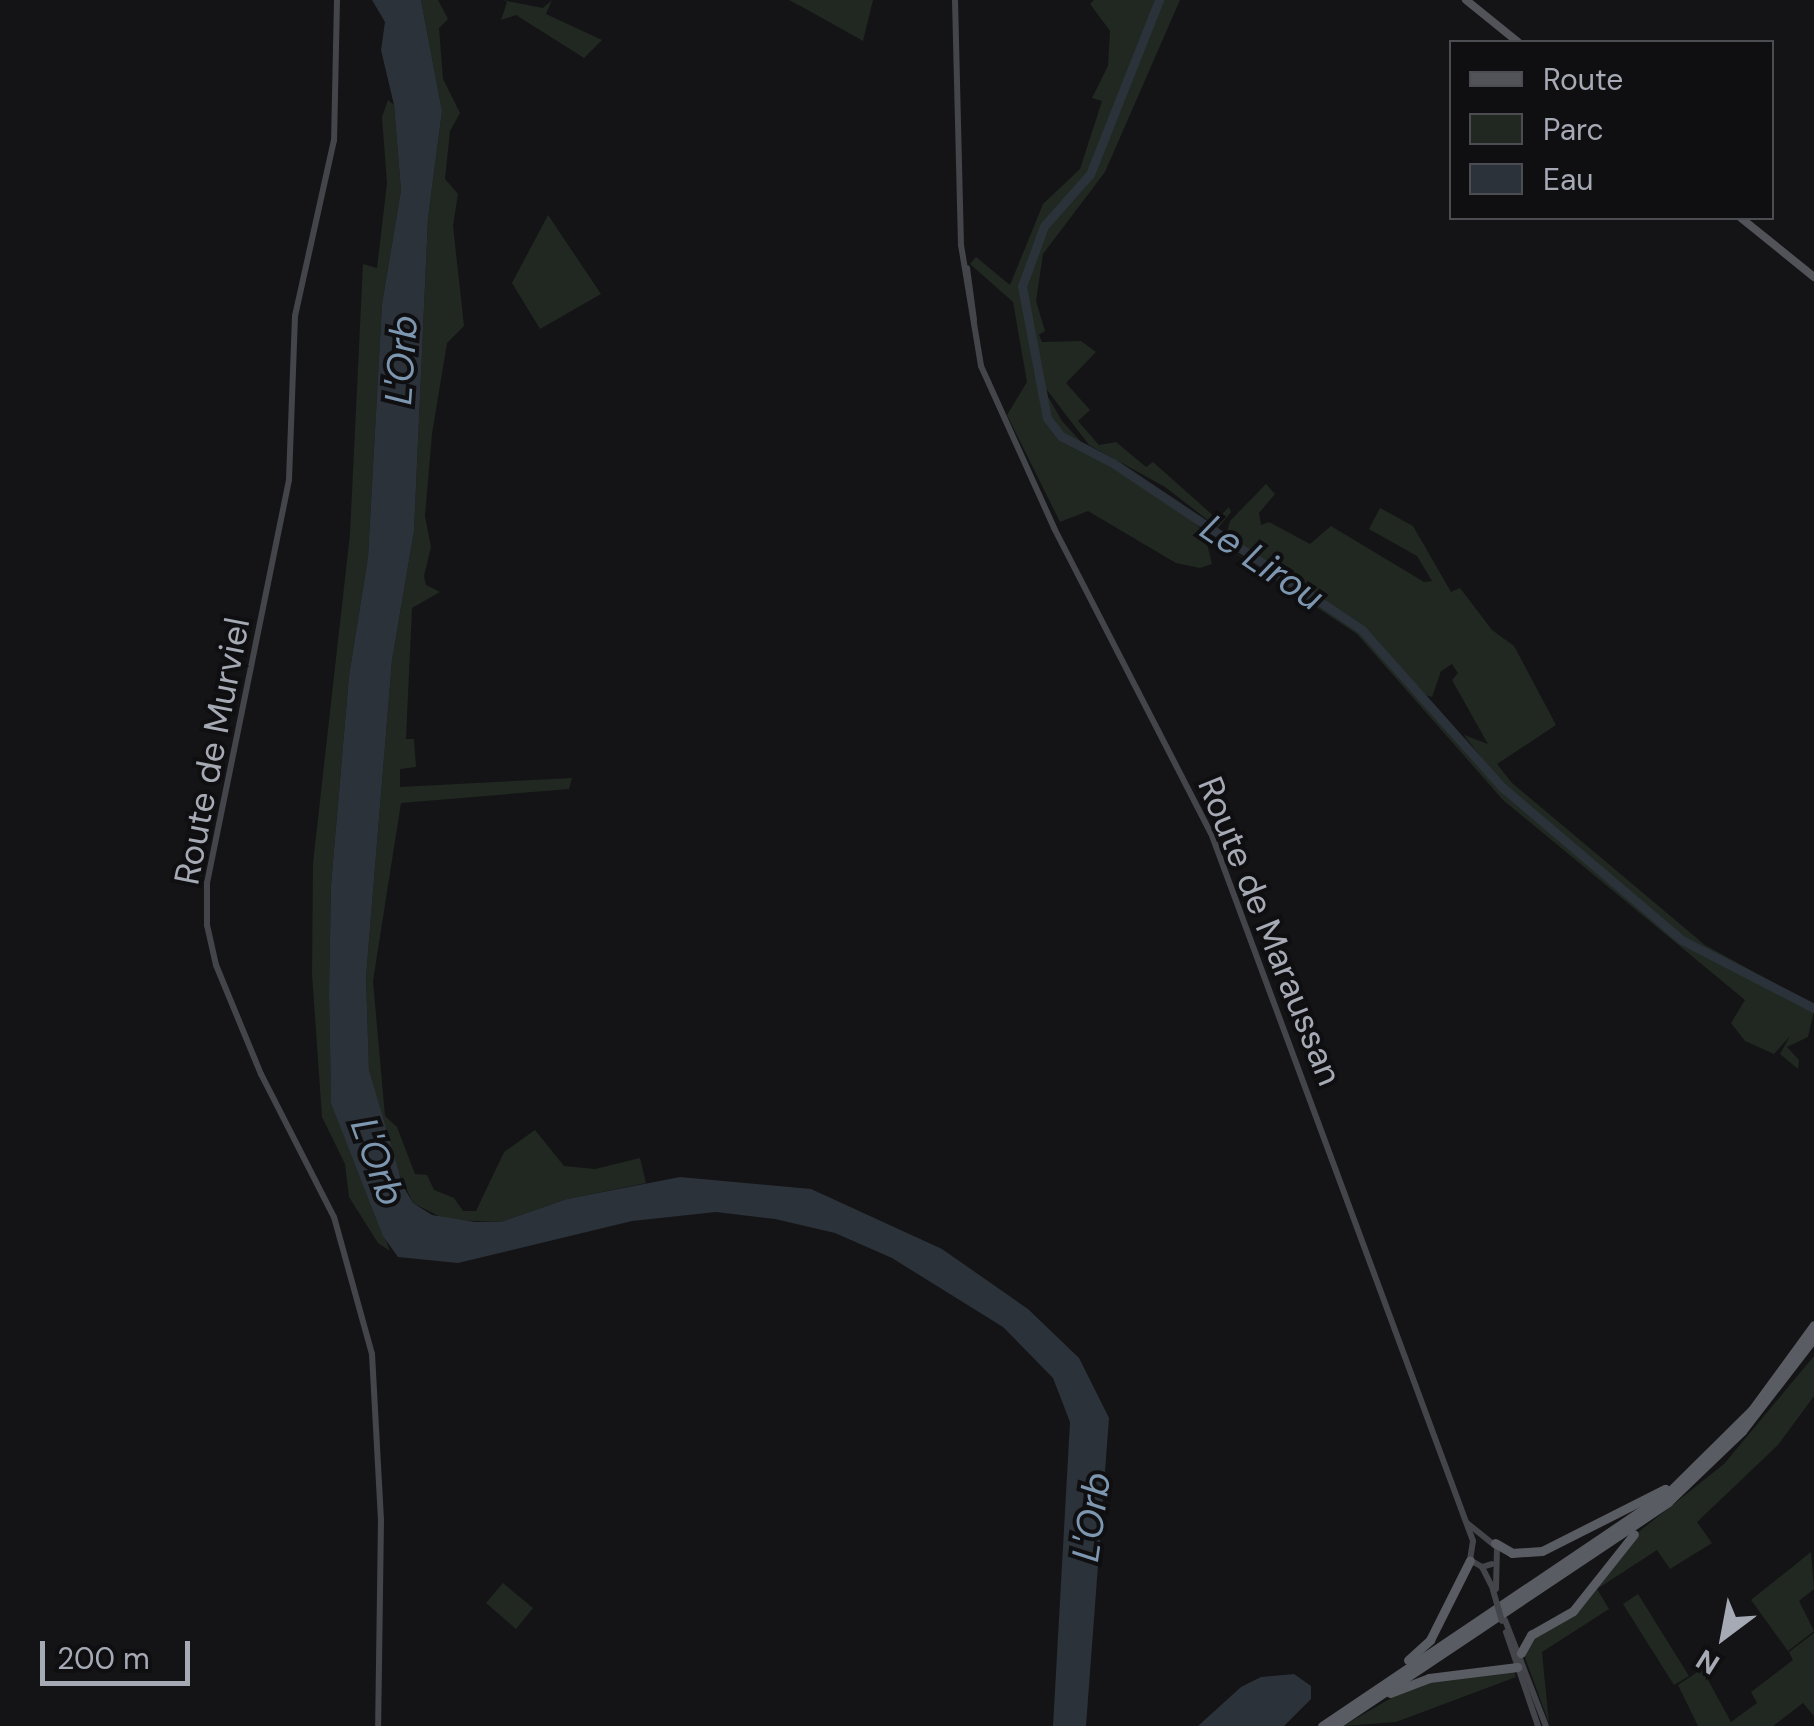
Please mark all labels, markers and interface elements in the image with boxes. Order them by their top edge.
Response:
legend [1449,40,1774,220]
text: Route [1543,60,1623,99]
text: Parc [1543,110,1604,149]
text: Eau [1543,160,1593,199]
water label: L'Orb [376,314,428,406]
water label: Le Lirou [1192,505,1332,621]
street label: Route de Murviel [166,614,258,888]
street label: Route de Maraussan [1189,771,1351,1091]
water label: L'Orb [340,1112,414,1212]
water label: L'Orb [1063,1469,1121,1565]
north arrow [1674,1586,1774,1686]
scale bar [45,1621,195,1683]
text: 200 m [57,1639,150,1678]
text: N [1689,1641,1726,1683]

